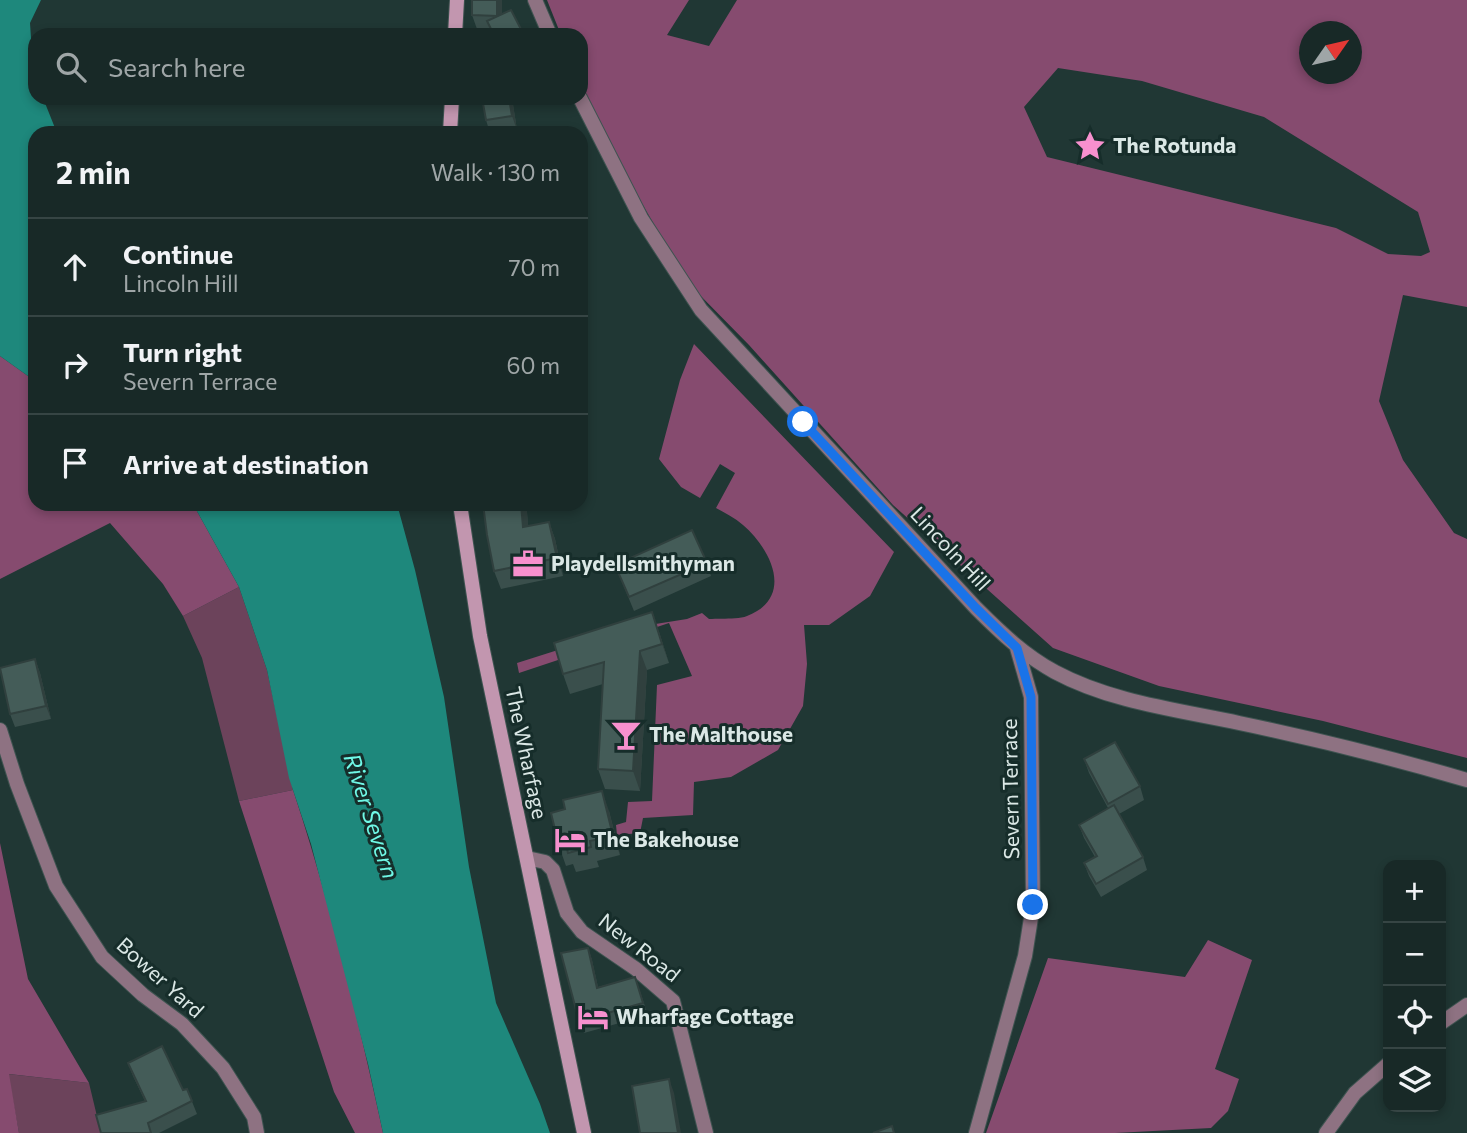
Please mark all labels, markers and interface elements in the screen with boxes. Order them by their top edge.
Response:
north arrow [1299,21,1362,84]
search box [28,28,588,105]
icon: search [52,48,90,86]
text: Search here [108,51,246,82]
place icon: The Rotunda [1073,129,1107,163]
place label: The Rotunda [1113,132,1236,157]
text: 2 min [56,153,131,190]
text: Walk · 130 m [431,158,560,186]
text: Continue [123,238,233,269]
icon: ahead [56,248,94,286]
text: 70 m [508,253,560,281]
text: Lincoln Hill [123,269,239,297]
text: Turn right [123,336,242,367]
icon: right [56,346,94,384]
text: 60 m [507,351,560,379]
text: Severn Terrace [123,367,277,395]
route start [787,406,818,437]
icon: arrive [56,444,94,482]
text: Arrive at destination [123,448,369,479]
street label: Lincoln Hill [906,501,996,595]
office icon: Playdellsmithyman [511,547,545,581]
place label: Playdellsmithyman [551,550,735,575]
street label: The Wharfage [501,684,554,821]
bar icon: The Malthouse [609,718,643,752]
street label: Severn Terrace [996,718,1023,860]
place label: The Malthouse [649,721,793,746]
water label: River Severn [339,750,405,882]
hotel icon: The Bakehouse [553,823,587,857]
place label: The Bakehouse [593,826,739,851]
map controls [1383,860,1446,1112]
button: + [1383,860,1446,923]
route end [1017,889,1048,920]
street label: New Road [594,907,686,986]
button: − [1383,923,1446,986]
street label: Bower Yard [112,931,210,1022]
button: locate [1383,986,1446,1049]
hotel icon: Wharfage Cottage [576,1000,610,1034]
place label: Wharfage Cottage [616,1003,794,1028]
button: layers [1383,1049,1446,1112]

